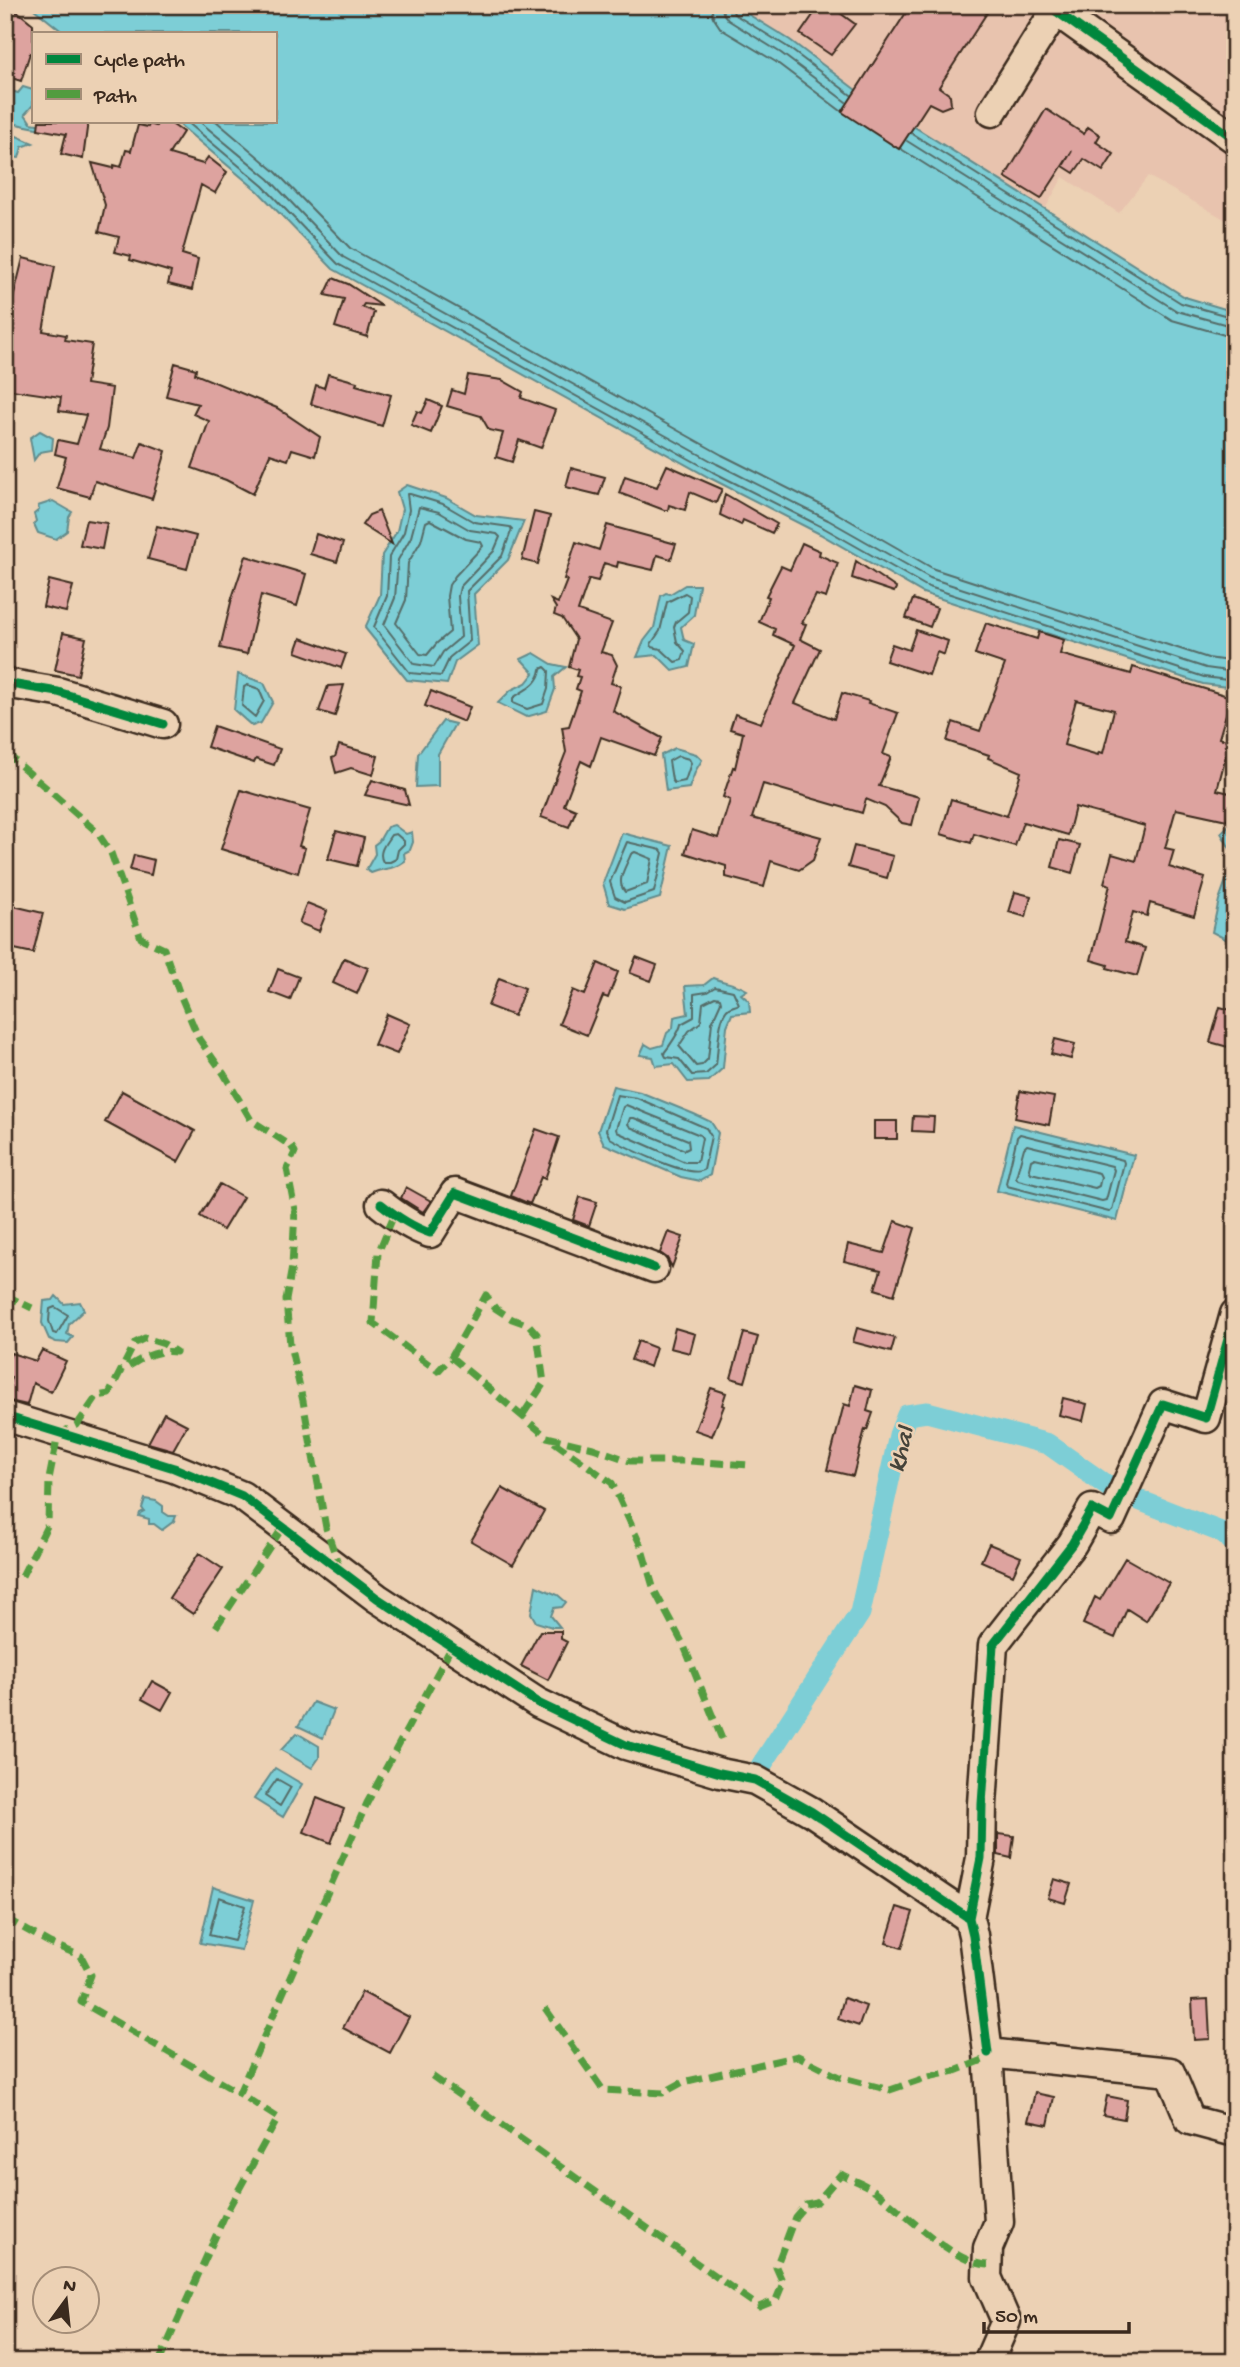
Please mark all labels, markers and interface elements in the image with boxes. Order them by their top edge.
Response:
legend [32,32,276,122]
text: Cycle path [94,50,185,75]
text: Path [93,86,137,111]
water label: khal [883,1423,924,1476]
north arrow [32,2266,102,2336]
text: N [61,2274,78,2300]
scale bar [984,2290,1130,2334]
text: 50 m [995,2306,1038,2331]

